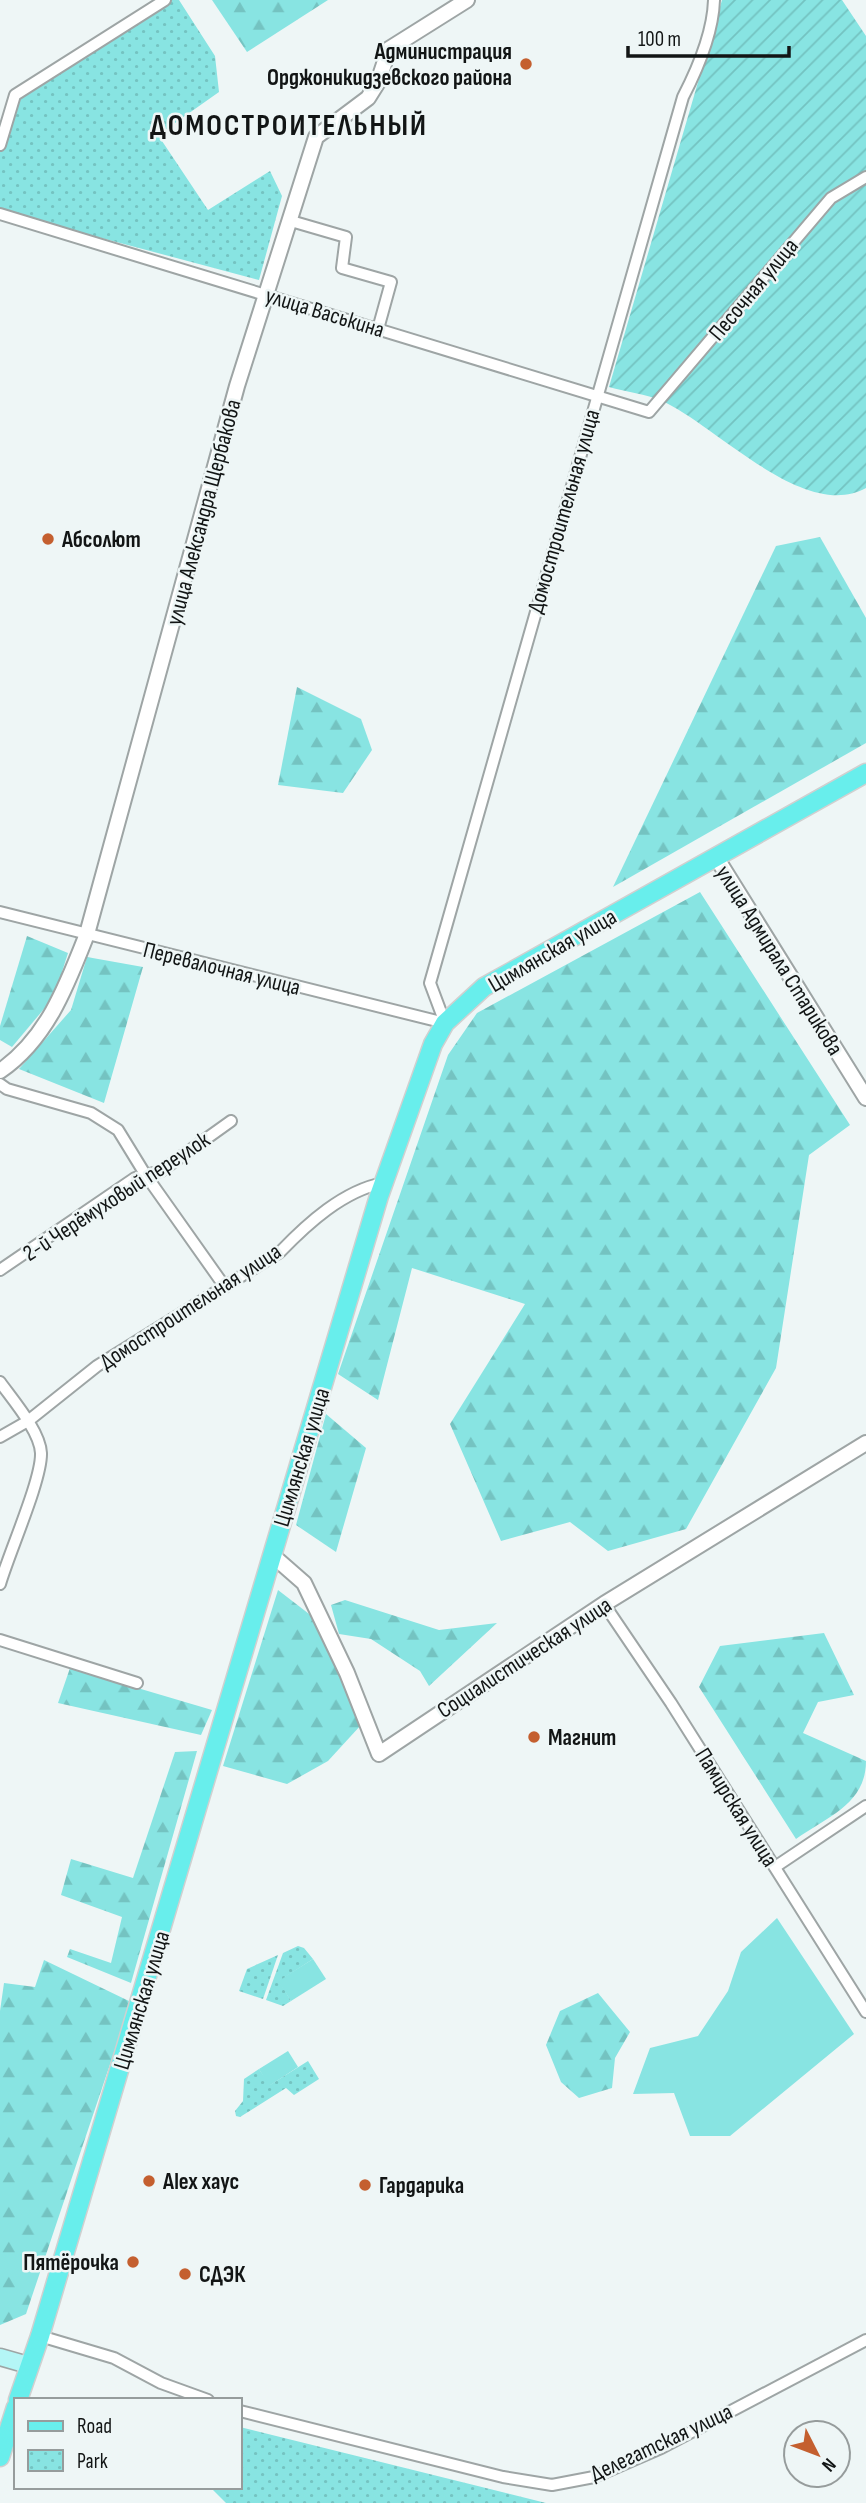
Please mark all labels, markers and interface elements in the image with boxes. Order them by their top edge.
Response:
scale bar [628,14,789,58]
text: 100 m [638,27,681,52]
place label: Администрация Орджоникидзевского района [267,38,512,92]
marker: Администрация Орджоникидзевского района [518,56,534,72]
district label: ДОМОСТРОИТЕЛЬНЫЙ [150,108,428,144]
street label: Песочная улица [703,233,805,346]
street label: улица Васькина [262,282,388,344]
street label: улица Александра Щербакова [160,396,248,628]
street label: Домостроительная улица [521,406,606,616]
place label: Абсолют [61,526,141,554]
marker: Абсолют [40,531,56,547]
street label: улица Адмирала Старикова [709,860,849,1061]
street label: Цимлянская улица [483,903,622,999]
street label: Перевалочная улица [140,936,303,1002]
street label: 2-й Черёмуховый переулок [18,1126,215,1268]
street label: Домостроительная улица [95,1238,287,1376]
street label: Цимлянская улица [268,1385,336,1530]
street label: Социалистическая улица [432,1591,617,1725]
place label: Магнит [548,1724,616,1752]
marker: Магнит [526,1729,542,1745]
street label: Памирская улица [688,1743,784,1872]
street label: Цимлянская улица [108,1928,176,2073]
place label: Alex хаус [162,2168,239,2196]
place label: Гардарика [379,2172,464,2200]
marker: Alex хаус [141,2173,157,2189]
marker: Гардарика [357,2177,373,2193]
place label: Пятёрочка [23,2249,119,2277]
marker: Пятёрочка [125,2254,141,2270]
place label: СДЭК [199,2261,246,2289]
marker: СДЭК [177,2266,193,2282]
legend [14,2398,242,2489]
street label: Делегатская улица [586,2398,737,2488]
text: Road [77,2414,112,2439]
north arrow [782,2419,852,2489]
text: Park [77,2449,108,2474]
text: N [817,2453,840,2476]

